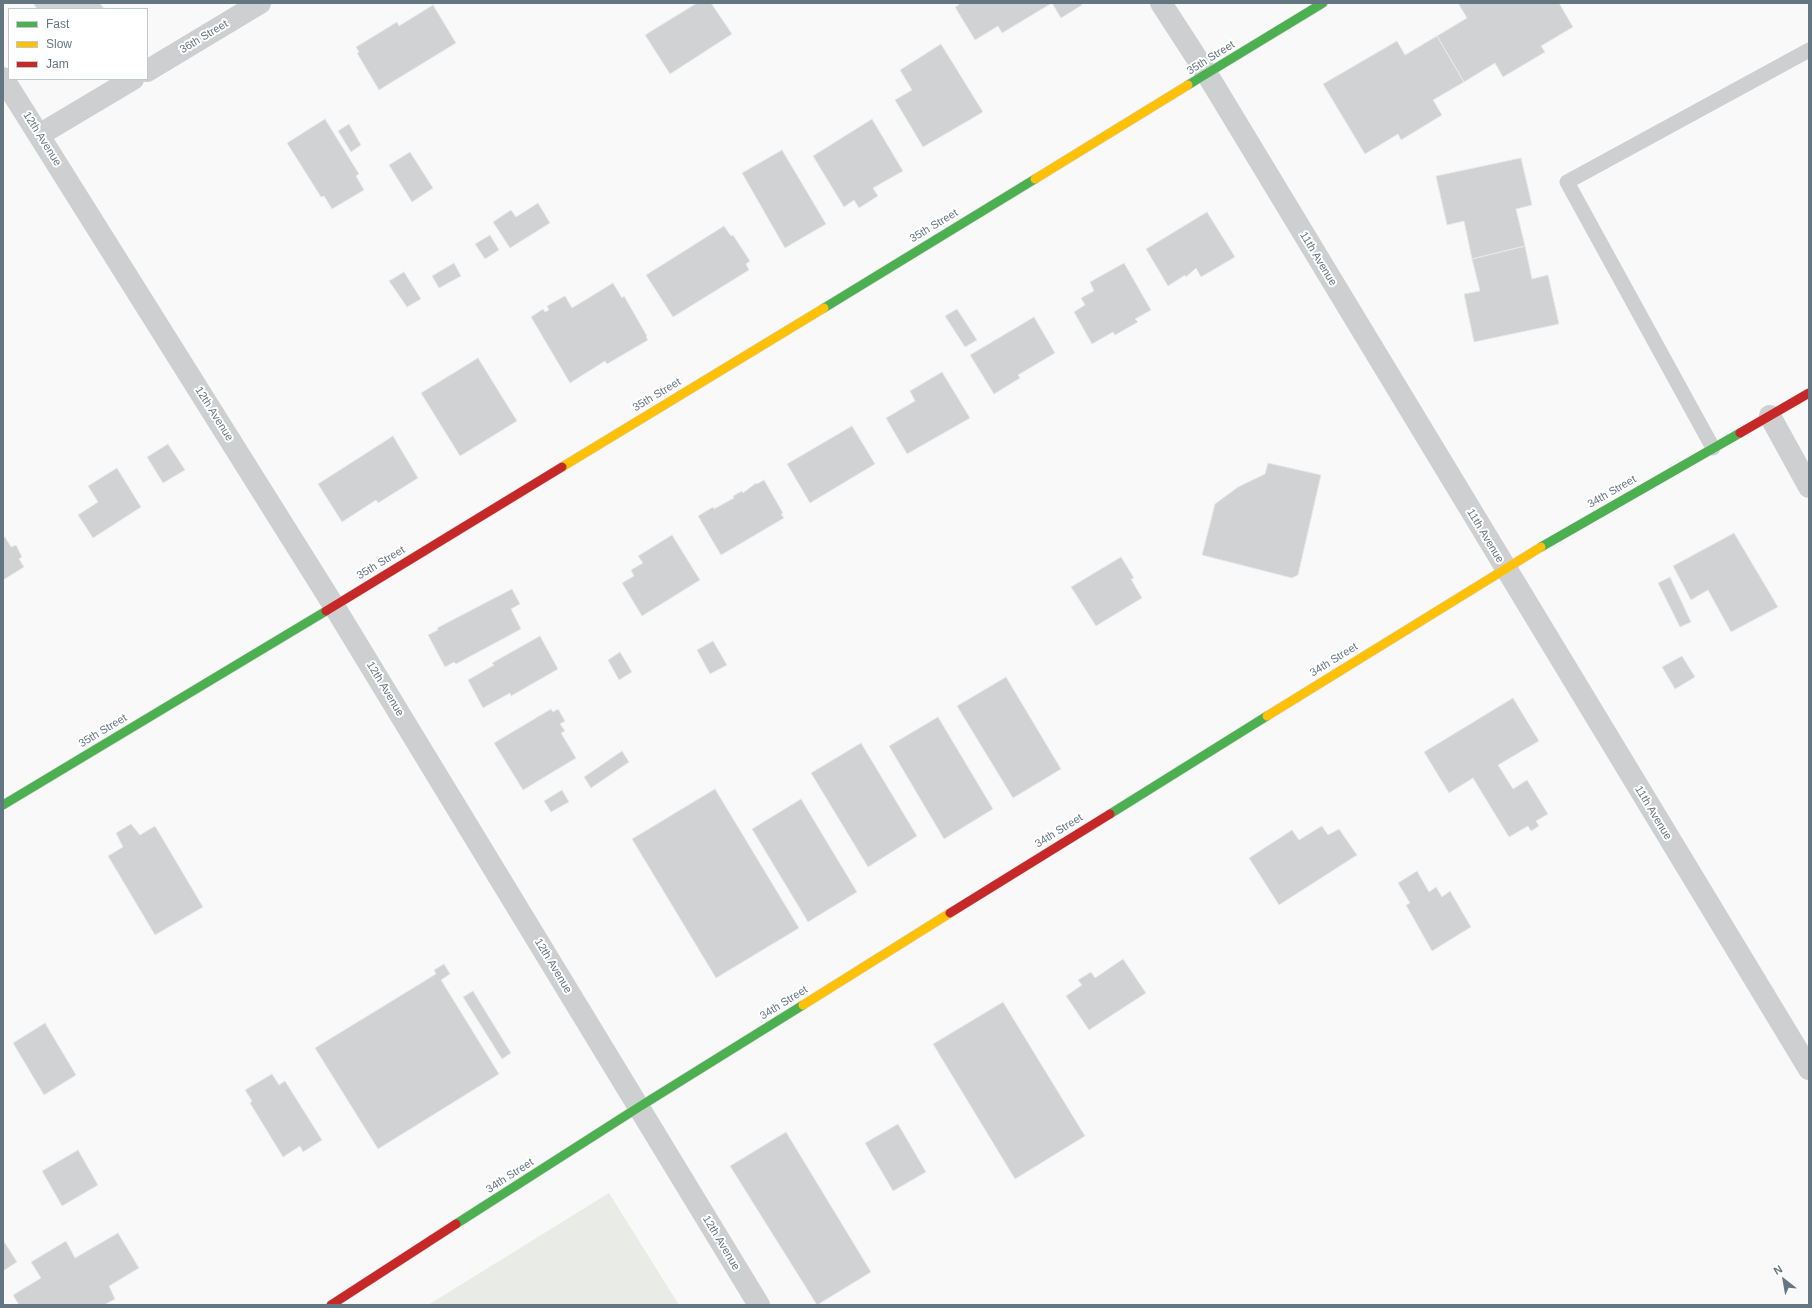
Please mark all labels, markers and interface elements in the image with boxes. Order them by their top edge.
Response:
legend [8,8,148,80]
text: Fast [46,17,69,31]
street label: 36th Street [178,17,230,57]
text: Slow [46,37,72,51]
street label: 35th Street [1185,38,1237,78]
text: Jam [46,57,69,71]
street label: 12th Avenue [20,109,64,169]
street label: 35th Street [908,206,960,246]
street label: 11th Avenue [1297,230,1339,288]
street label: 35th Street [631,375,683,415]
street label: 12th Avenue [192,384,236,444]
street label: 34th Street [1585,473,1639,511]
street label: 11th Avenue [1464,507,1506,565]
street label: 35th Street [355,543,407,583]
street label: 34th Street [1308,640,1360,680]
street label: 12th Avenue [363,659,407,719]
street label: 35th Street [77,711,129,751]
street label: 11th Avenue [1632,784,1674,842]
street label: 34th Street [1033,811,1085,851]
street label: 12th Avenue [531,936,575,996]
street label: 34th Street [758,983,810,1023]
street label: 34th Street [484,1156,536,1196]
street label: 12th Avenue [699,1213,743,1273]
north arrow [1764,1260,1804,1300]
text: N [1771,1263,1784,1277]

